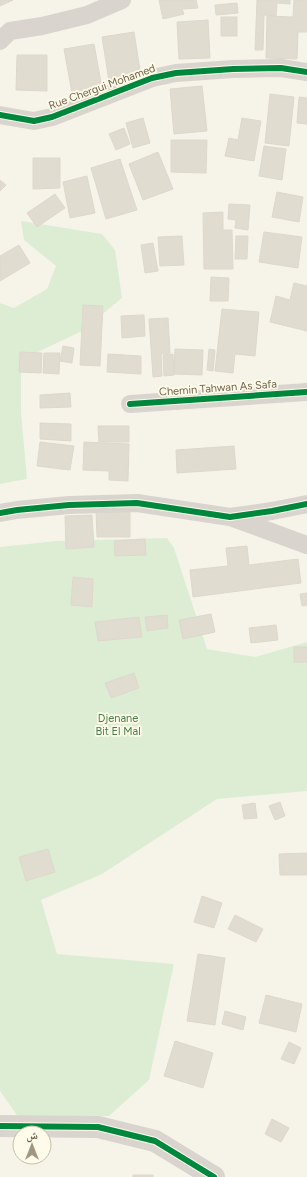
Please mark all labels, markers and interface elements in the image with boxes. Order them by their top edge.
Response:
street label: Rue Chergui Mohamed [47,62,157,112]
street label: Chemin Tahwan As Safa [159,377,277,399]
park label: Djenane Bit El Mal [95,712,141,738]
north arrow [12,1125,52,1165]
text: ش [26,1129,38,1143]

